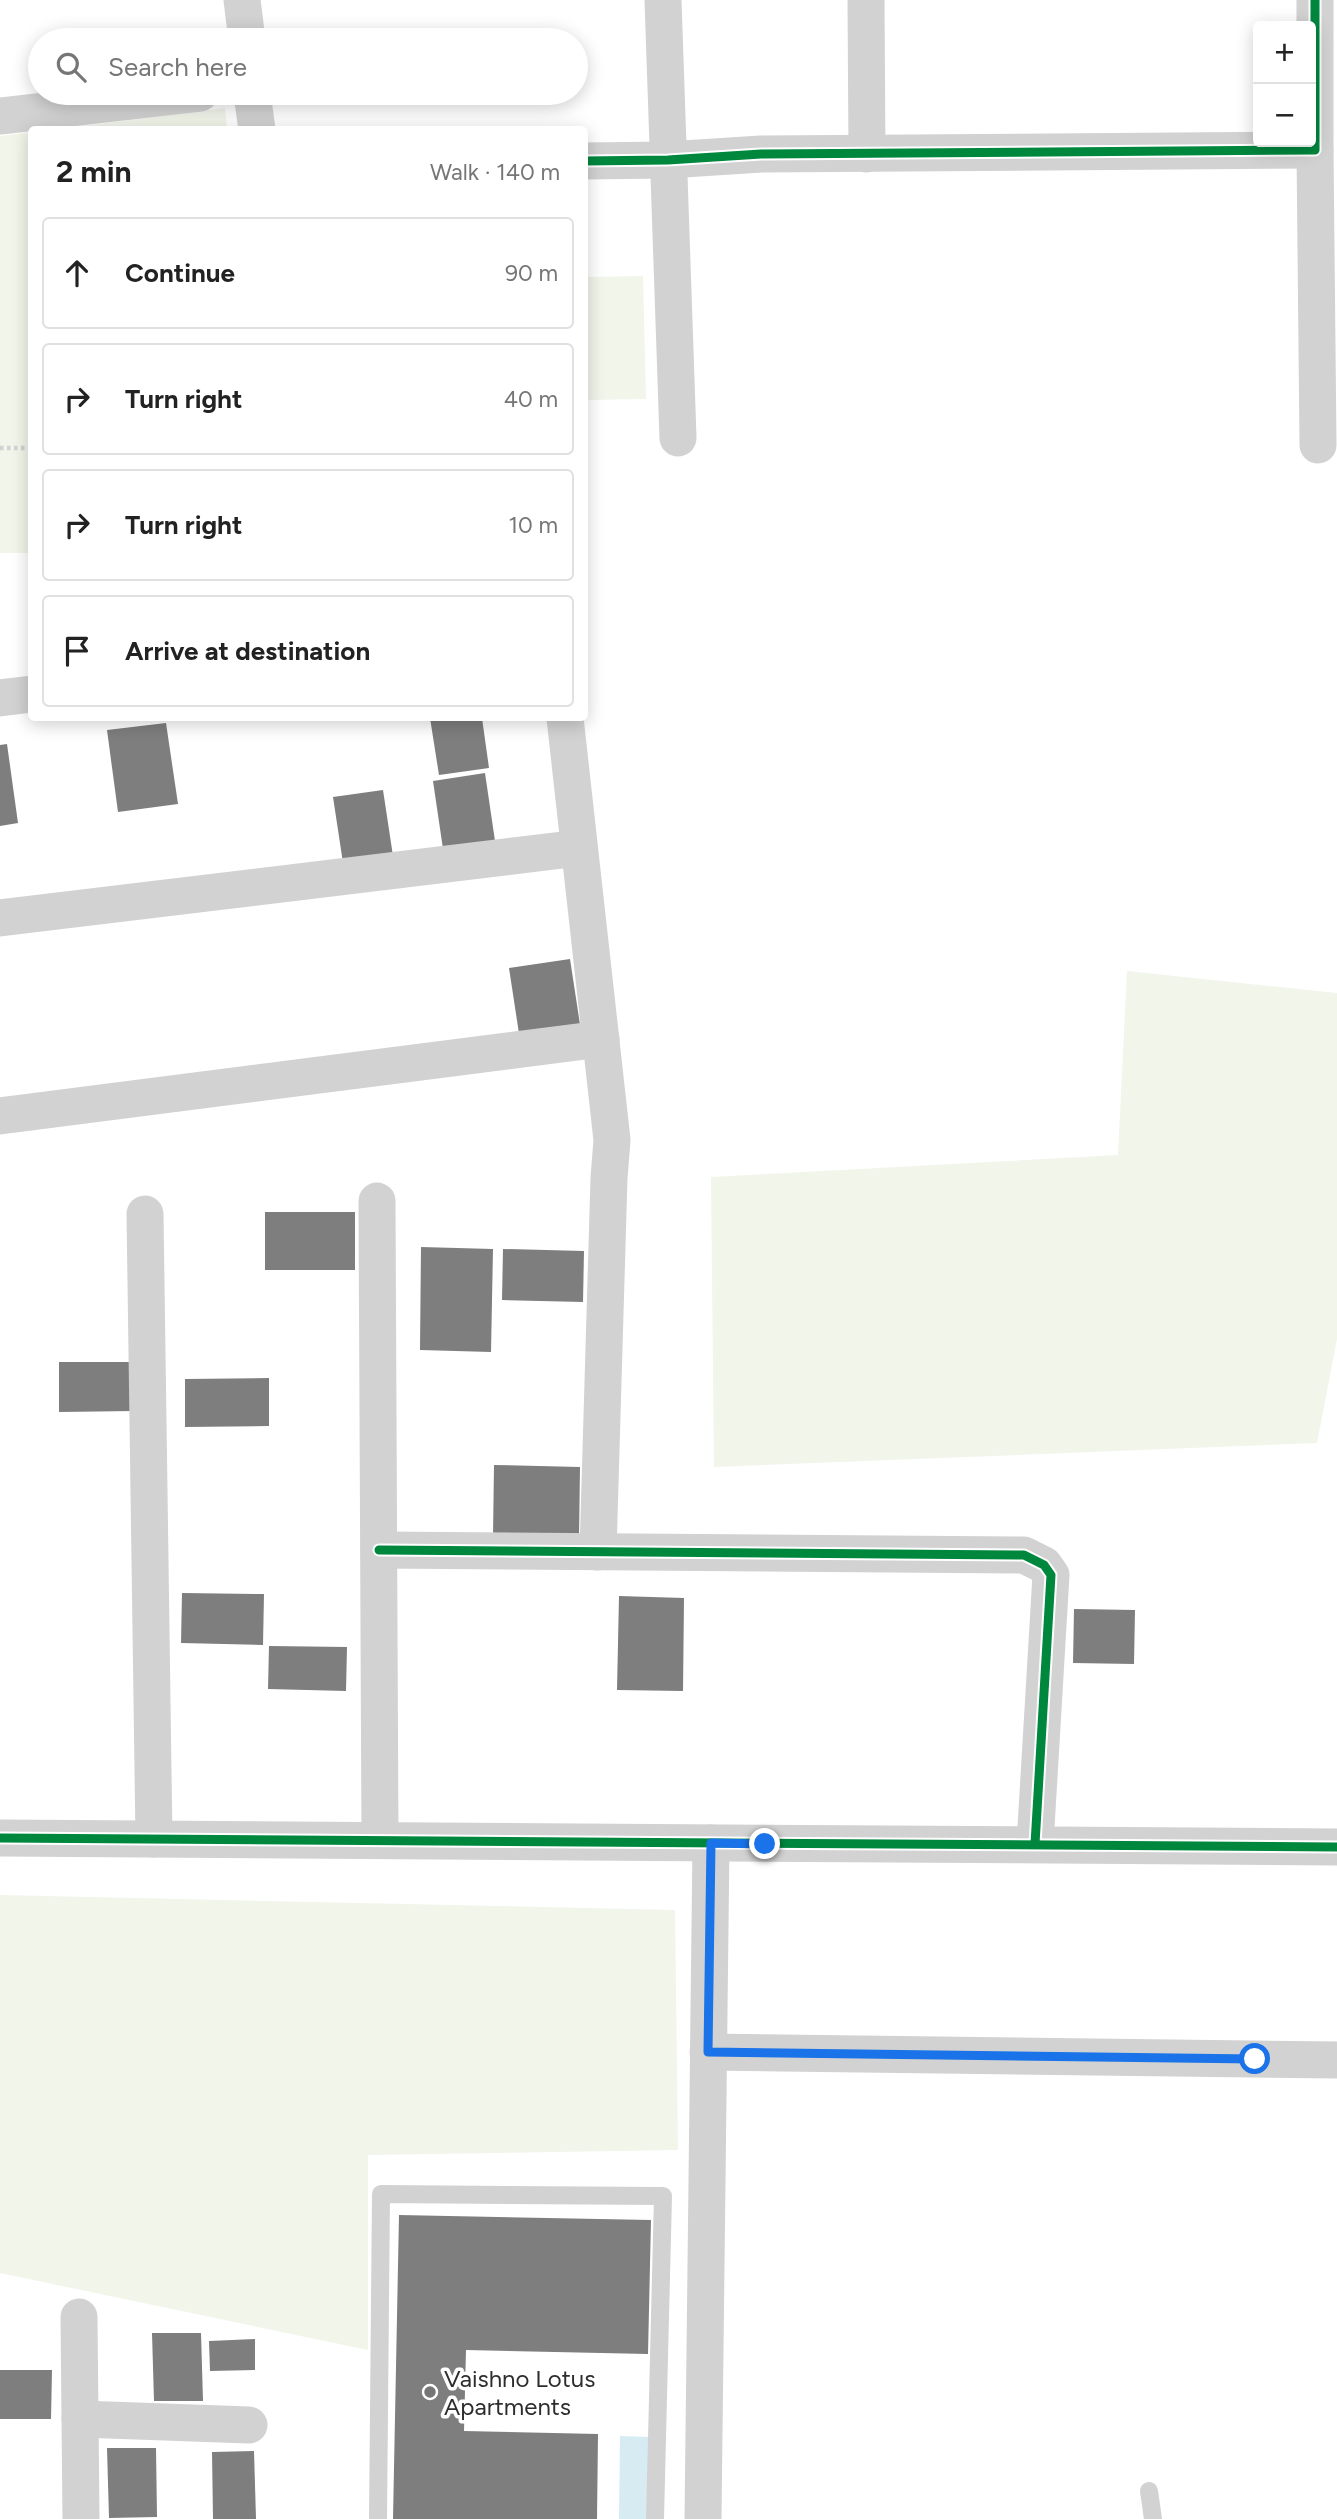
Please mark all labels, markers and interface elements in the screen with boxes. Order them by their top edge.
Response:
map controls [1253,21,1316,147]
button: + [1253,21,1316,84]
search box [28,28,588,105]
icon: search [52,48,90,86]
text: Search here [108,51,247,83]
button: − [1253,84,1316,147]
text: 2 min [56,153,132,190]
text: Walk · 140 m [430,158,560,186]
icon: ahead [58,254,96,292]
text: Continue [125,257,235,289]
text: 90 m [505,259,558,287]
icon: right [58,380,96,418]
text: Turn right [125,383,242,415]
text: 40 m [504,385,558,413]
icon: right [58,506,96,544]
text: Turn right [125,509,242,541]
text: 10 m [509,511,558,539]
icon: arrive [58,632,96,670]
text: Arrive at destination [125,635,370,667]
route end [749,1828,780,1859]
route start [1239,2043,1270,2074]
place label: Vaishno Lotus Apartments [444,2364,595,2421]
marker: Vaishno Lotus Apartments [422,2384,438,2400]

